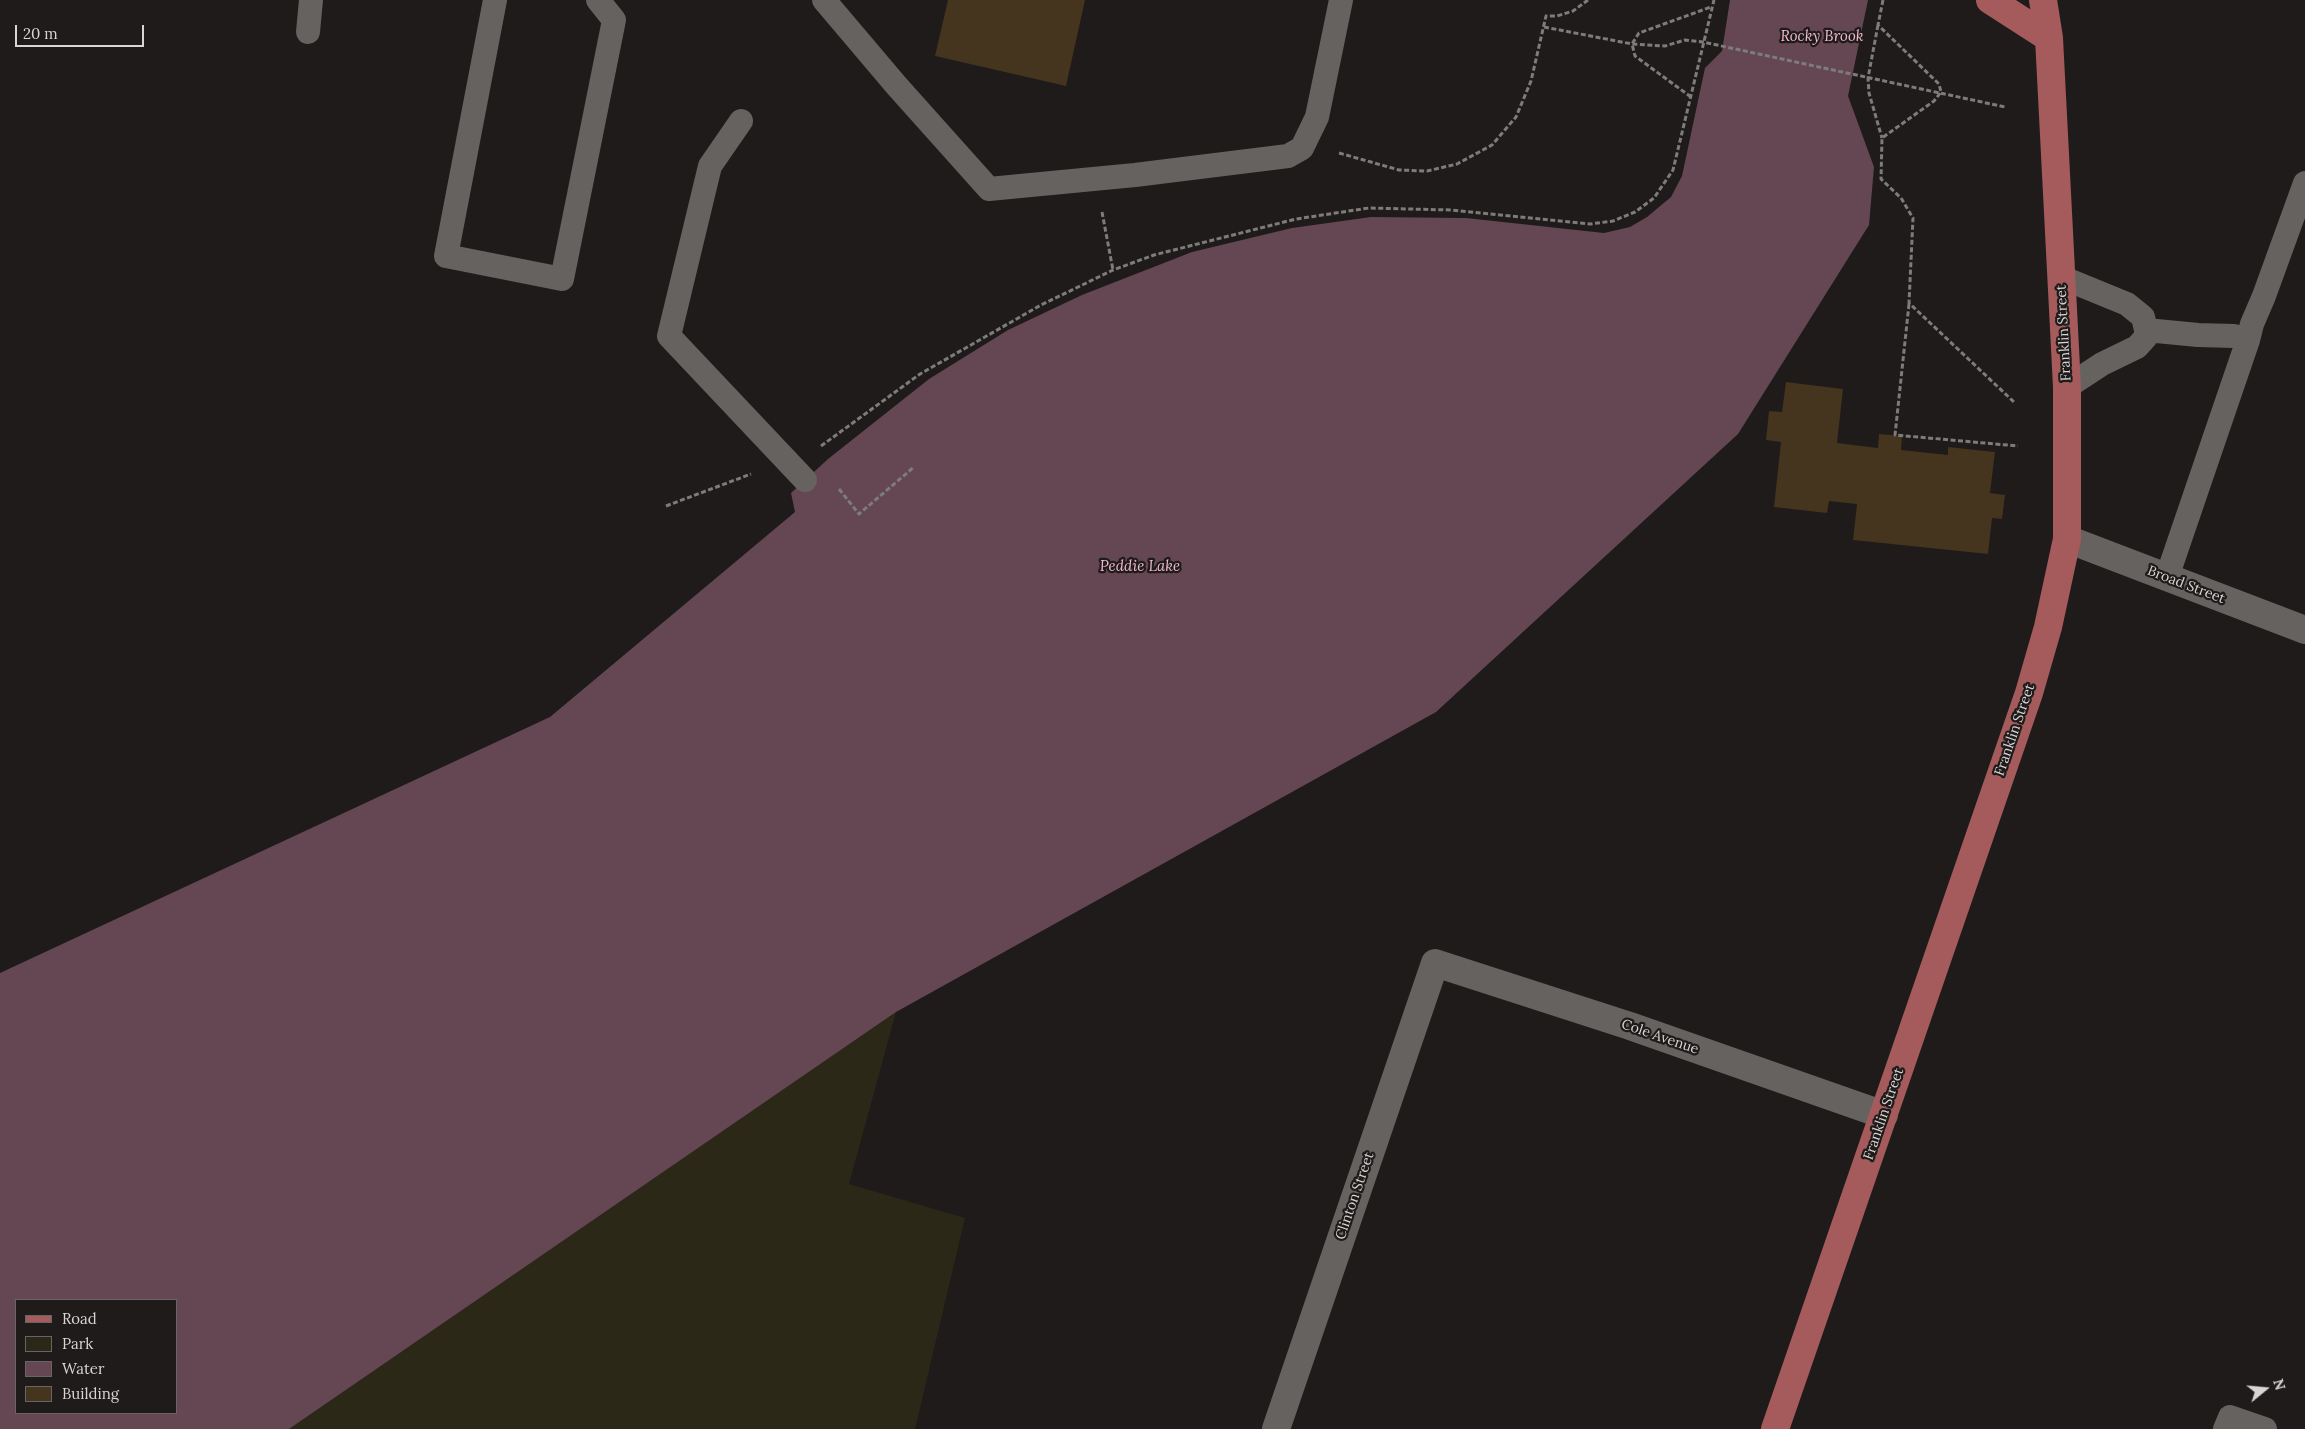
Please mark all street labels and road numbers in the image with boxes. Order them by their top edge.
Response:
street label: Franklin Street [2053,284,2075,382]
street label: Broad Street [2145,563,2227,607]
street label: Franklin Street [1991,682,2039,778]
street label: Cole Avenue [1619,1016,1701,1058]
street label: Franklin Street [1860,1066,1908,1162]
street label: Clinton Street [1332,1150,1378,1242]

